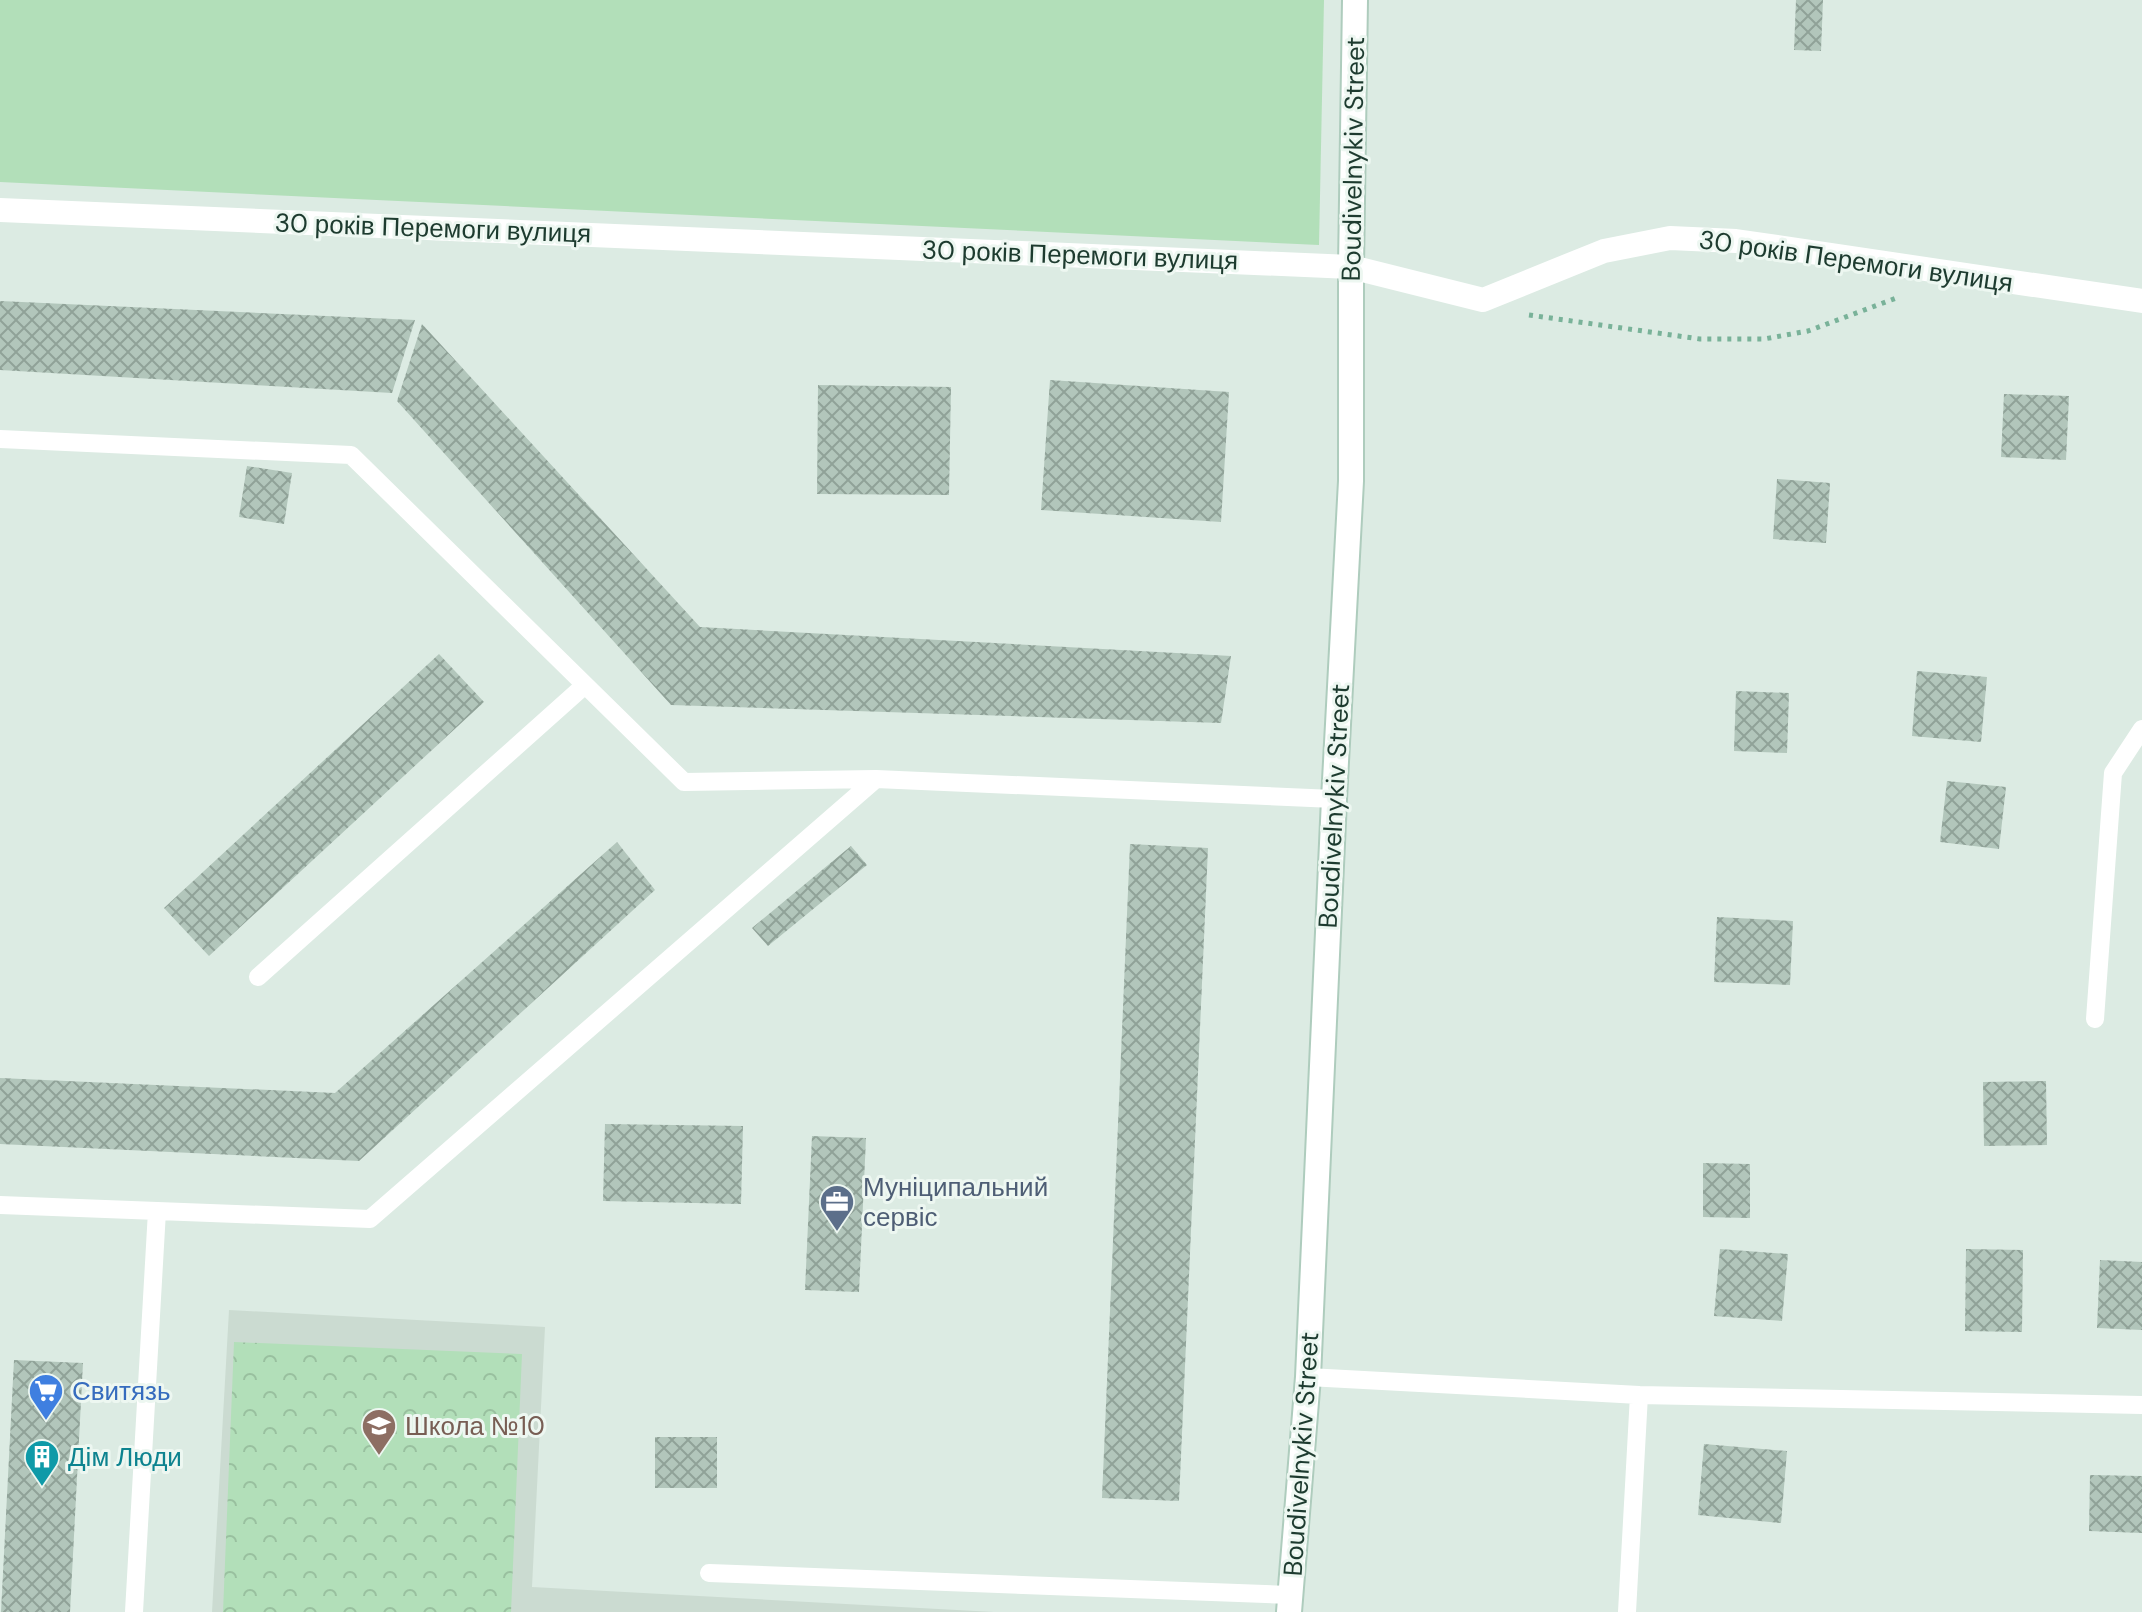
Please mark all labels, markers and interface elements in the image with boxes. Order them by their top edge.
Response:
street label: Boudivelnykiv Street [1334,36,1372,282]
street label: 30 років Перемоги вулиця [274,205,592,251]
street label: 30 років Перемоги вулиця [1697,222,2015,300]
street label: 30 років Перемоги вулиця [921,232,1239,278]
street label: Boudivelnykiv Street [1311,683,1357,929]
place label: Муніципальний сервіс [863,1170,1048,1234]
office icon: Муніципальний сервіс [818,1183,856,1233]
street label: Boudivelnykiv Street [1276,1331,1326,1577]
supermarket icon: Свитязь [27,1372,65,1422]
place label: Свитязь [72,1374,171,1408]
school or university icon: Школа №10 [360,1407,398,1457]
place label: Школа №10 [405,1409,545,1443]
building icon: Дім Люди [23,1438,61,1488]
place label: Дім Люди [68,1440,182,1474]

